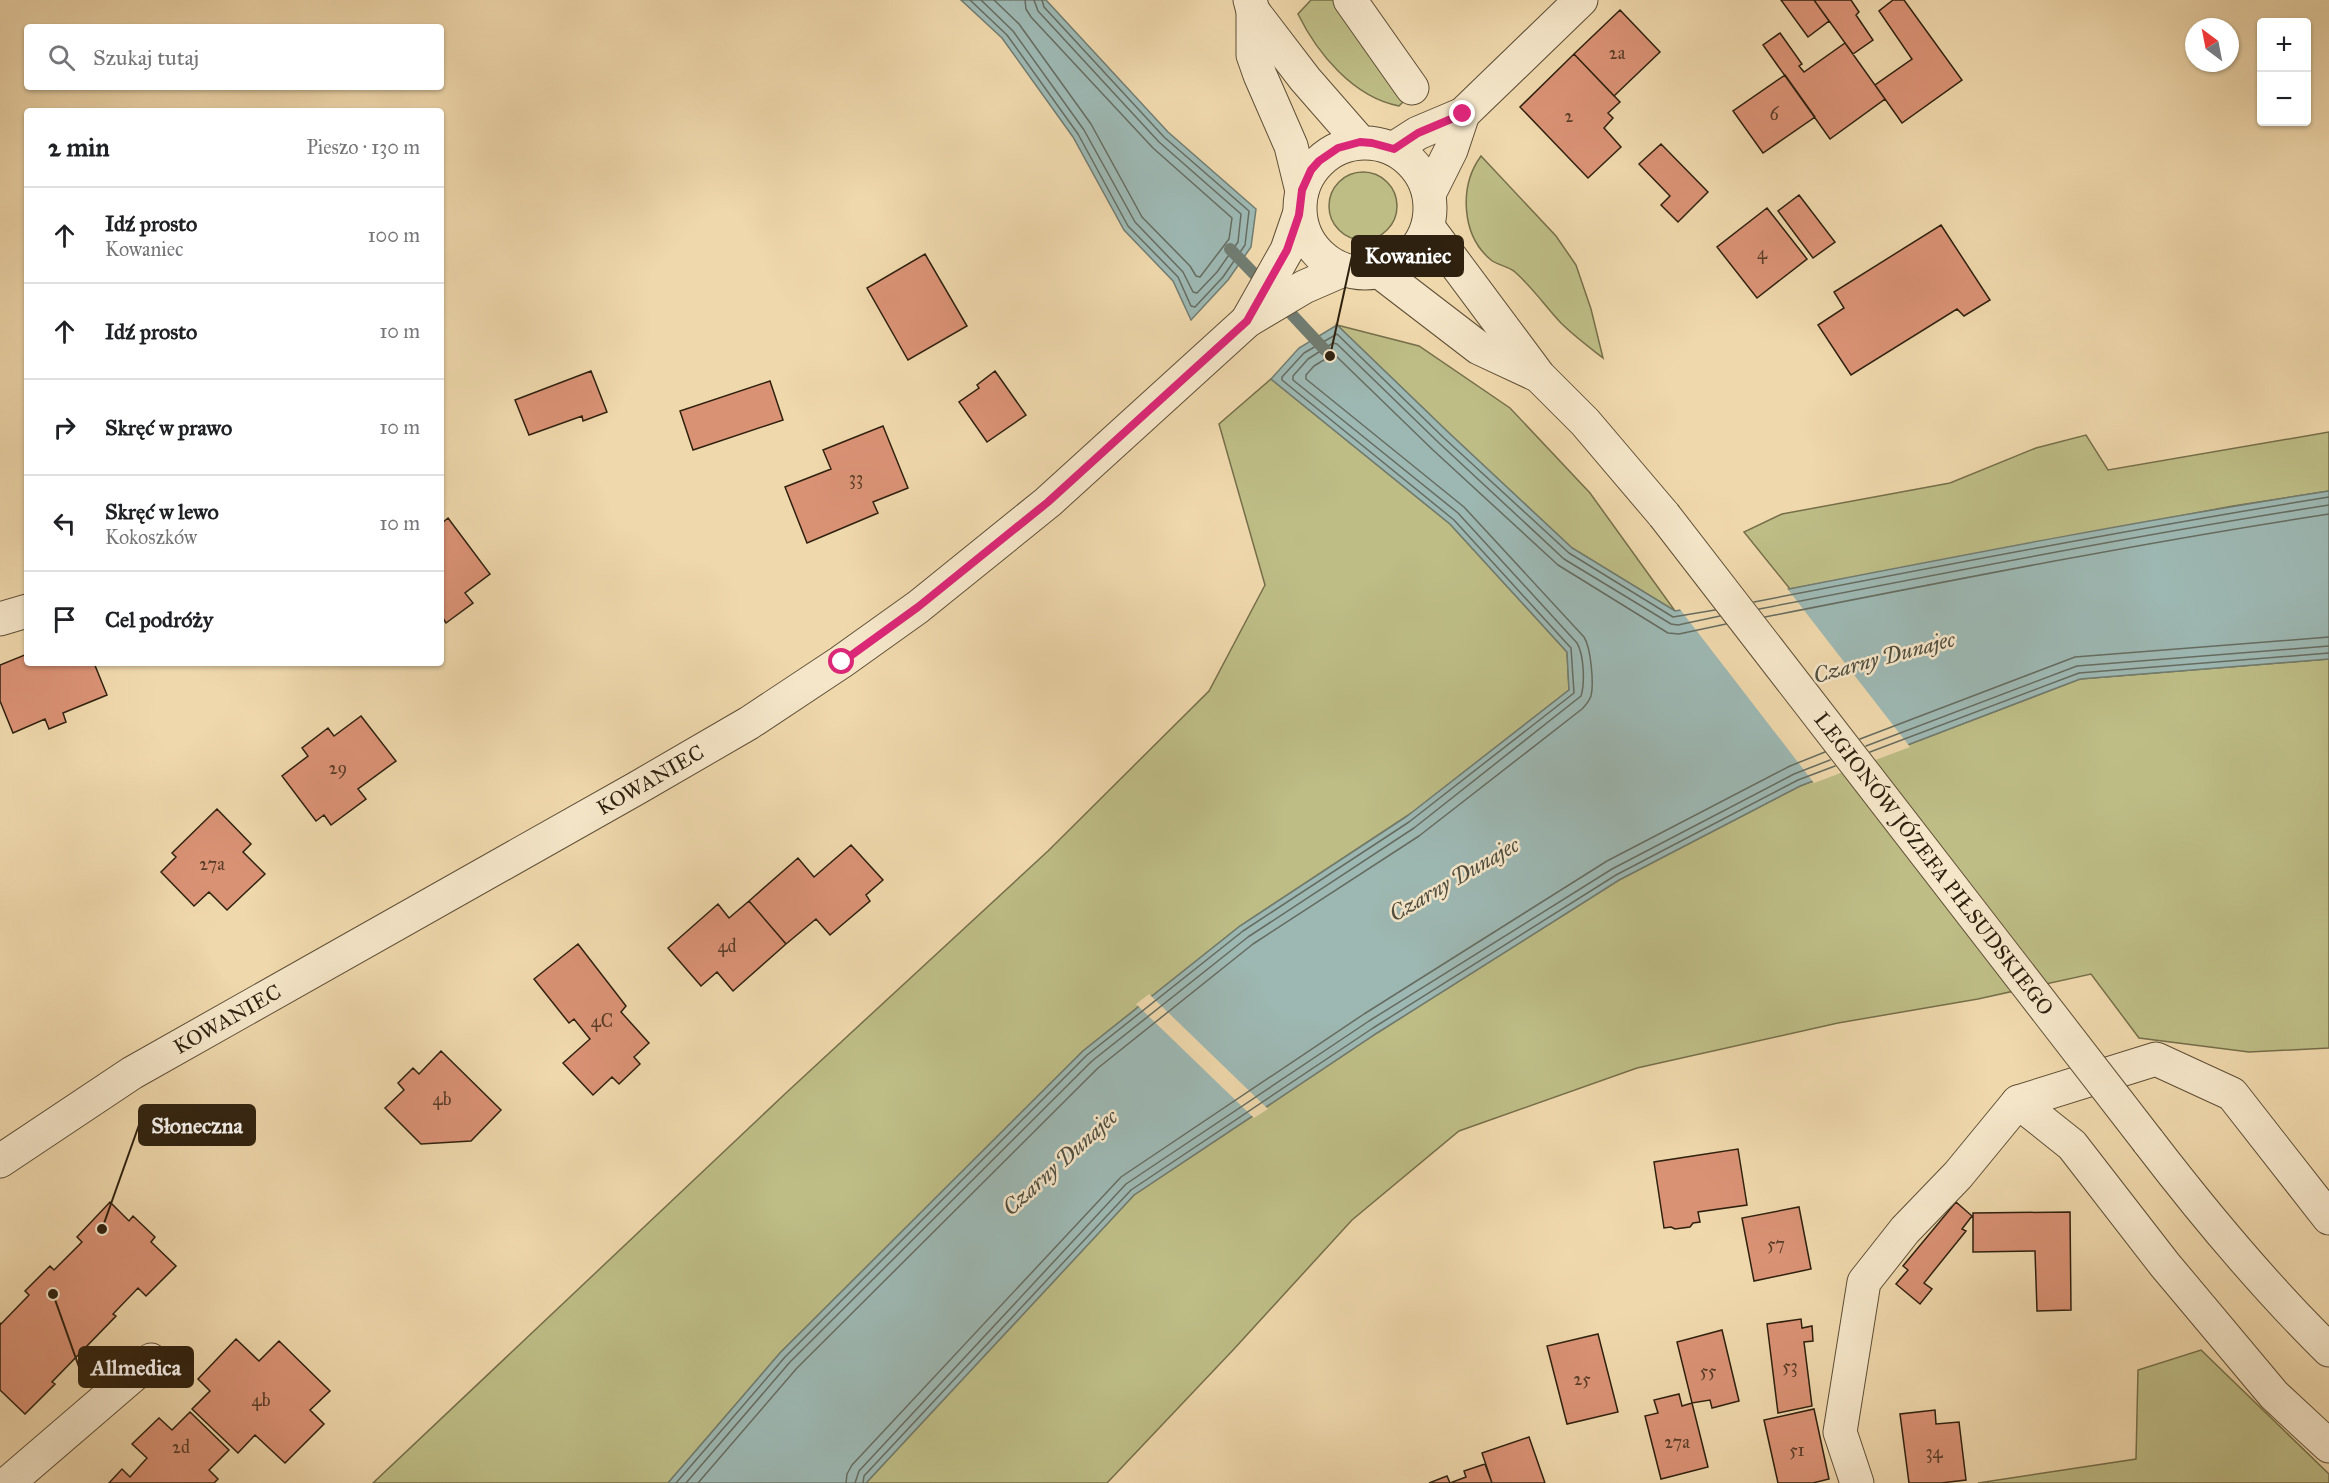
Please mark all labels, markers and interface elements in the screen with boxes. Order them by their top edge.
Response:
north arrow [2185,18,2239,72]
map controls [2257,18,2311,126]
button: + [2257,18,2311,72]
search box [24,24,444,90]
icon: search [45,41,78,74]
house number: 2a [1609,42,1626,64]
text: Szukaj tutaj [93,44,199,71]
button: − [2257,72,2311,126]
route end [1449,100,1475,126]
house number: 6 [1769,103,1779,125]
house number: 2 [1565,105,1574,127]
text: 2 min [48,131,109,163]
text: Pieszo · 130 m [306,135,420,159]
text: Idź prosto [105,210,197,237]
icon: ahead [48,219,81,252]
text: 100 m [368,223,420,247]
callout: Kowaniec [1352,236,1463,276]
text: Kowaniec [105,237,184,261]
text: Kowaniec [1365,242,1452,269]
house number: 4 [1757,242,1768,264]
icon: ahead [48,315,81,348]
text: Idź prosto [105,318,197,345]
text: 10 m [379,319,420,343]
icon: right [48,411,81,444]
text: Skręć w prawo [105,414,232,441]
text: 10 m [379,415,420,439]
house number: 33 [849,467,863,489]
text: Skręć w lewo [105,498,219,525]
icon: left [48,507,81,540]
text: 10 m [379,511,420,535]
text: Kokoszków [105,525,197,549]
icon: arrive [48,603,81,636]
text: Cel podróży [105,606,213,633]
water label: Czarny Dunajec [1810,625,1959,689]
route start [828,648,854,674]
street label: LEGIONÓW JÓZEFA PIŁSUDSKIEGO [1808,707,2059,1021]
street label: KOWANIEC [592,739,709,821]
house number: 29 [329,757,347,779]
water label: Czarny Dunajec [1384,830,1525,927]
house number: 27a [199,853,225,875]
house number: 4d [717,935,737,957]
street label: KOWANIEC [169,979,286,1060]
house number: 4C [591,1010,613,1032]
house number: 4b [433,1088,452,1110]
water label: Czarny Dunajec [997,1102,1124,1221]
callout: Słoneczna [139,1105,255,1145]
text: Słoneczna [151,1112,243,1139]
house number: 57 [1767,1233,1785,1255]
callout: Allmedica [79,1347,193,1387]
text: Allmedica [89,1354,182,1381]
house number: 53 [1782,1355,1798,1377]
house number: 55 [1700,1360,1717,1382]
house number: 25 [1573,1368,1591,1390]
house number: 4b [252,1389,271,1411]
house number: 27a [1664,1431,1690,1453]
house number: 2d [172,1436,190,1458]
house number: 51 [1789,1439,1805,1461]
house number: 34 [1925,1441,1944,1463]

